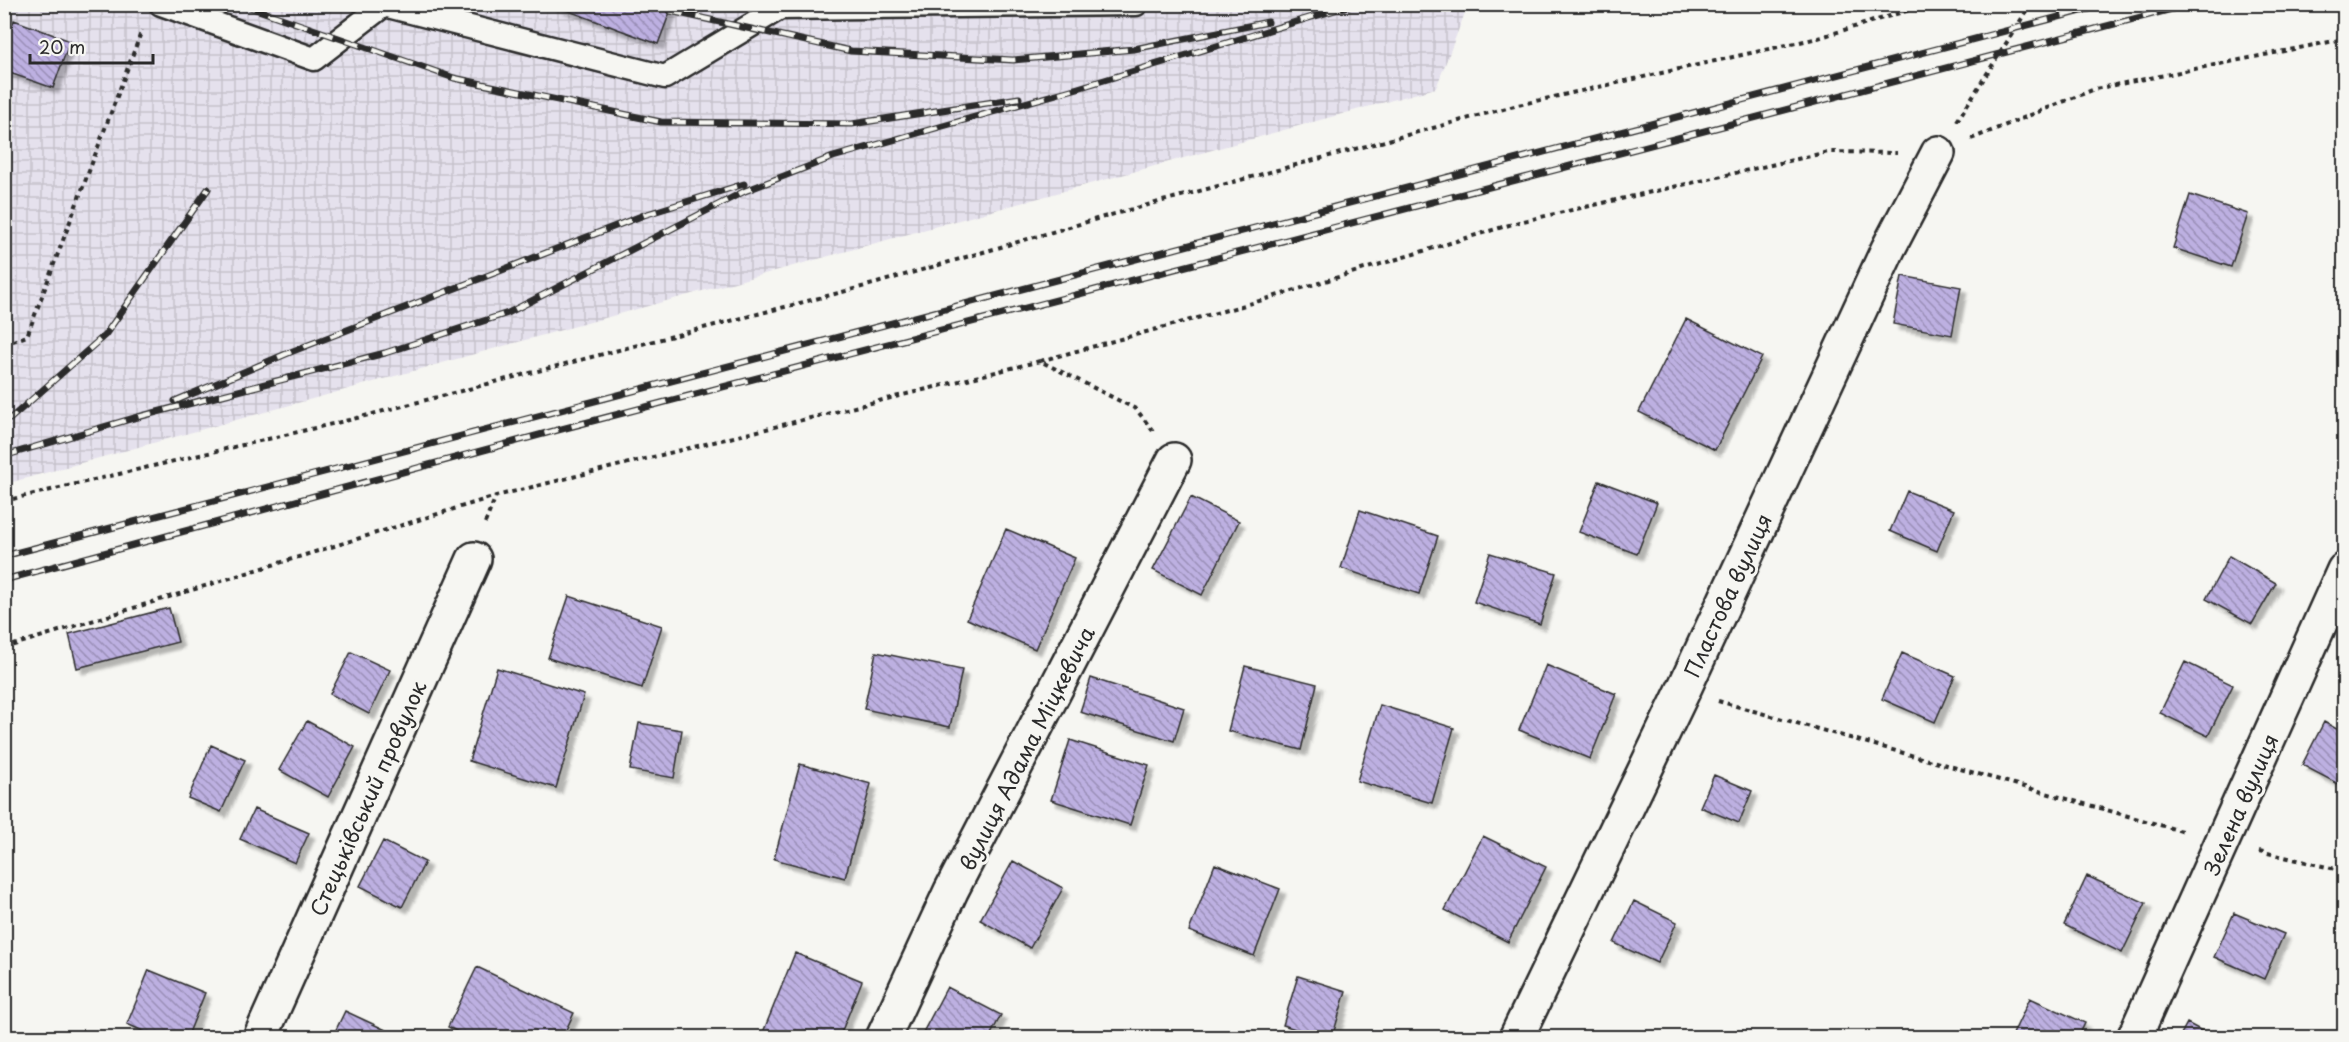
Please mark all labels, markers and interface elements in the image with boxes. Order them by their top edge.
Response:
scale bar [30,27,153,65]
text: 20 m [39,33,85,60]
street label: Пластова вулиця [1675,508,1779,682]
street label: вулиця Адама Міцкевича [950,620,1102,876]
street label: Стецьківський провулок [301,675,434,921]
street label: Зелена вулиця [2195,728,2285,880]

